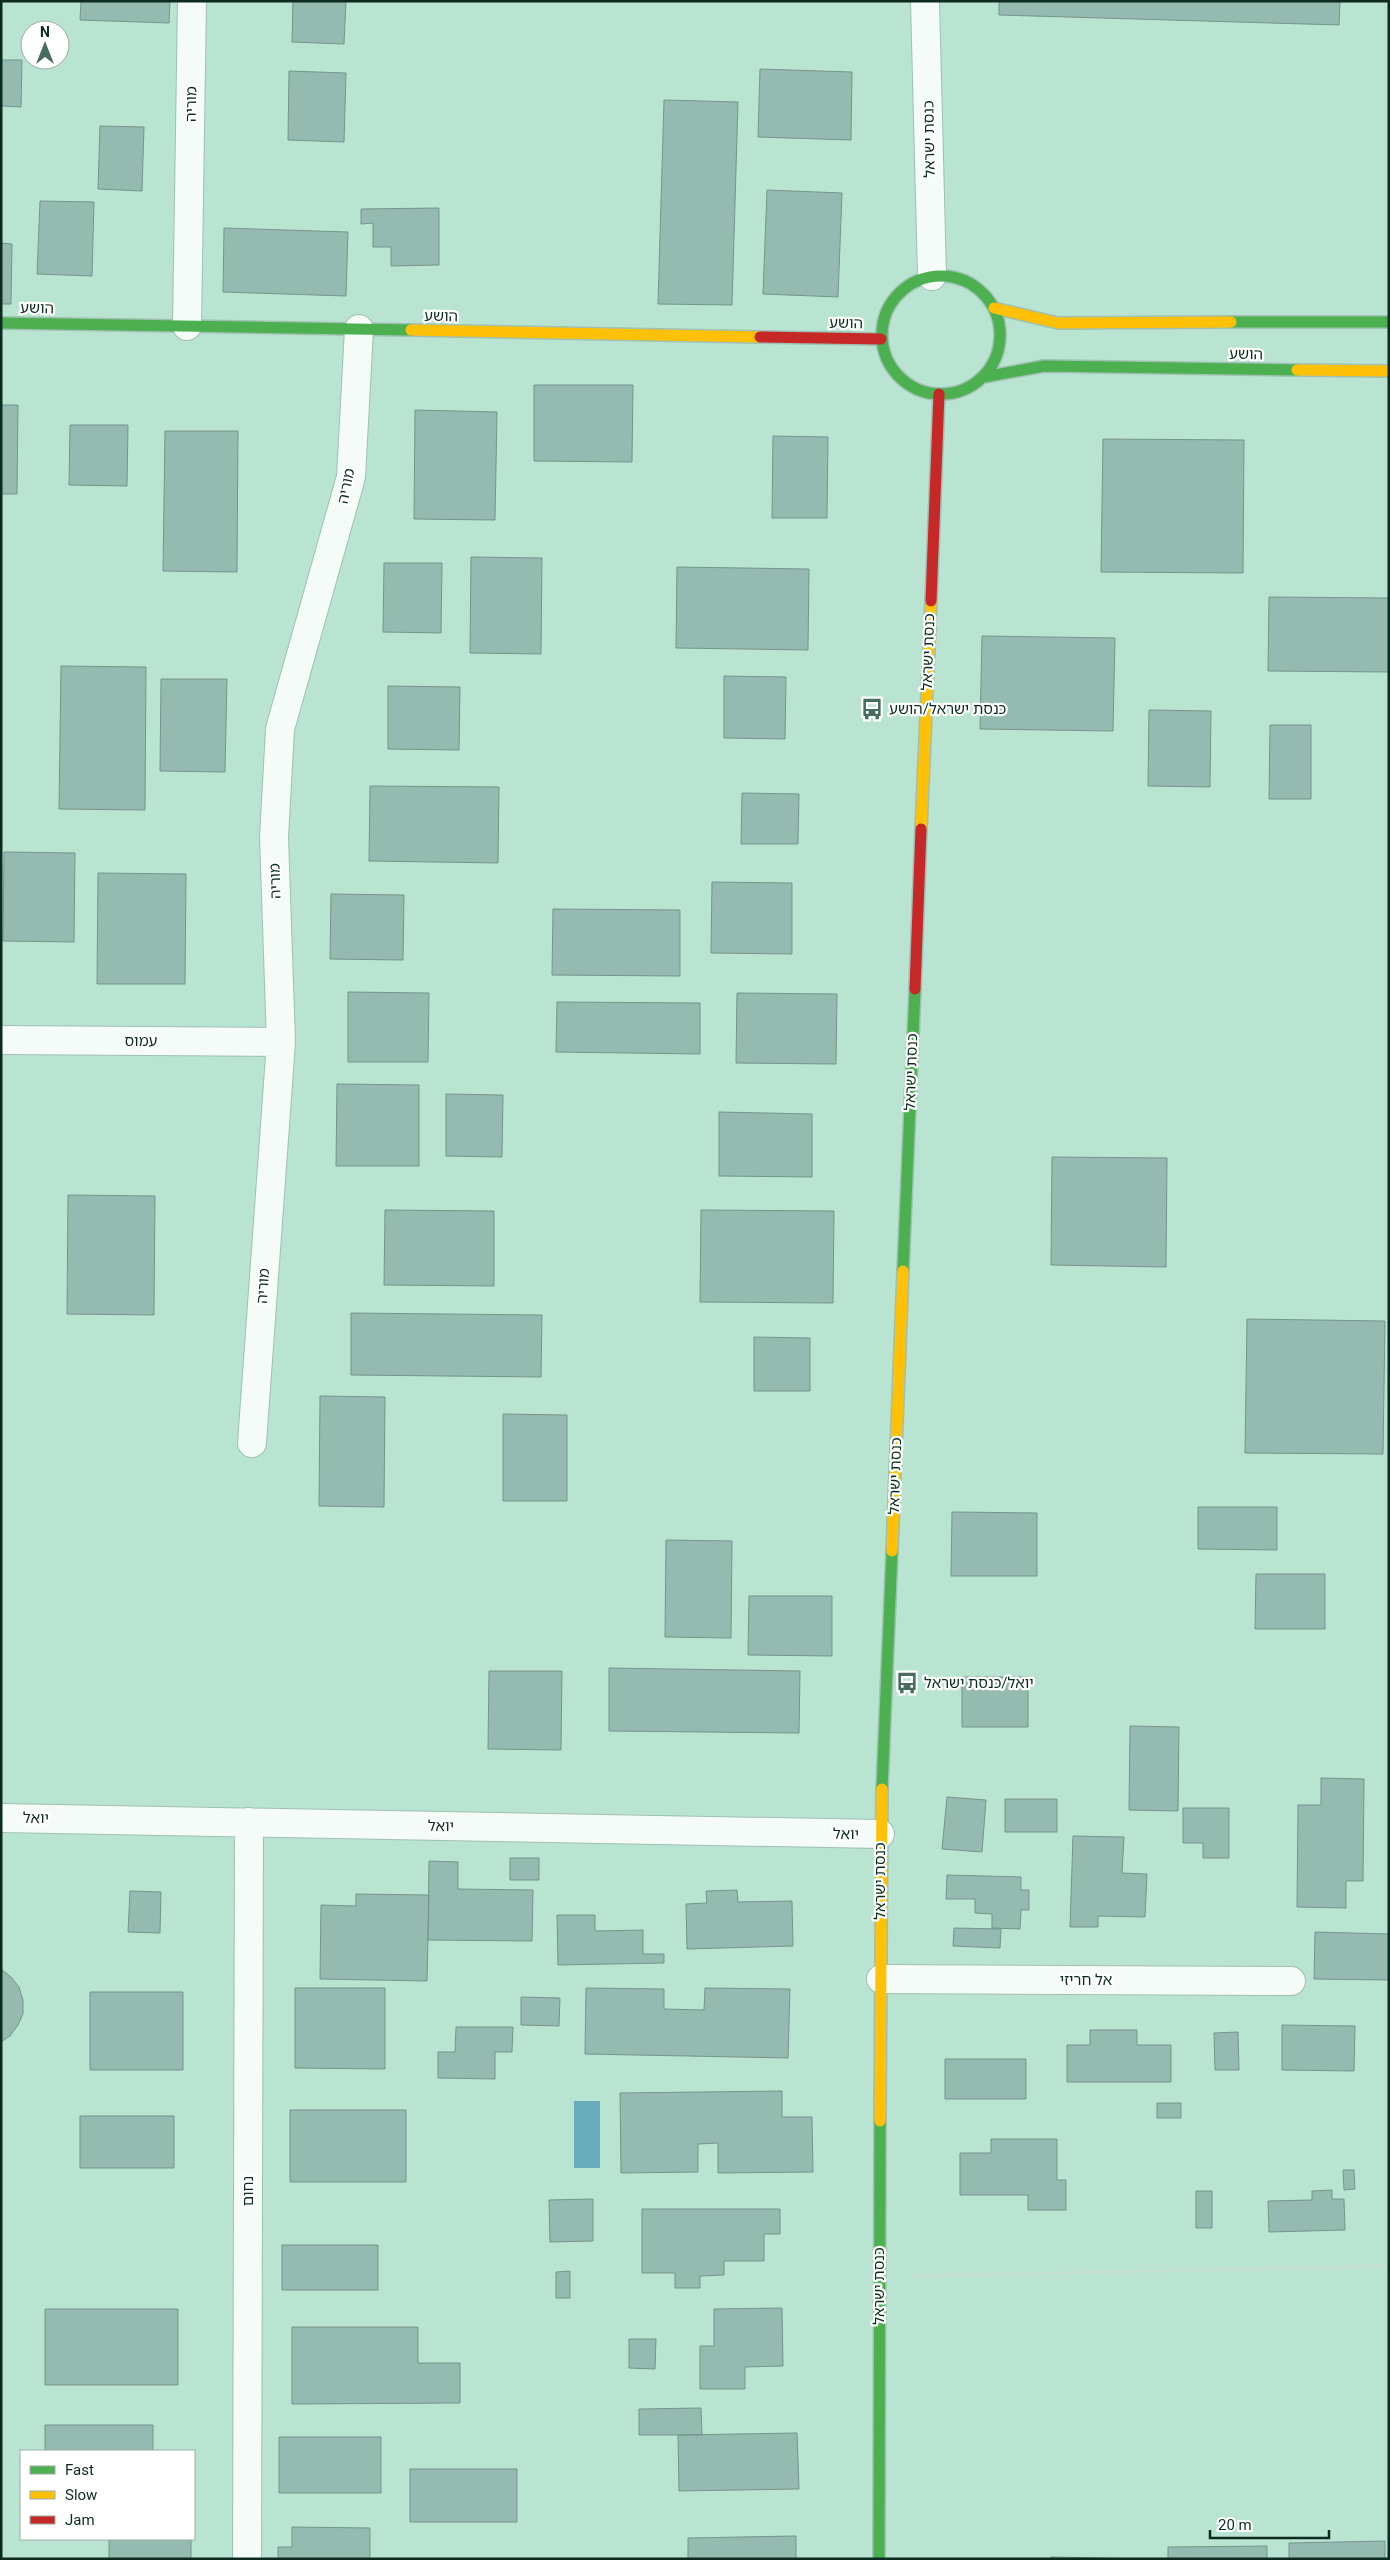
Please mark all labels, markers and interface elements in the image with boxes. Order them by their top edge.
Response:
north arrow [20,20,70,70]
text: N [40,24,50,40]
street label: מוריה [182,86,200,122]
street label: כנסת ישראל [919,100,939,178]
street label: הושע [20,299,54,317]
street label: הושע [424,307,458,325]
street label: הושע [829,314,863,332]
street label: הושע [1229,345,1263,363]
street label: מוריה [333,467,359,505]
street label: כנסת ישראל [918,613,938,691]
bus stop icon: כנסת ישראל/הושע [859,696,885,722]
place label: כנסת ישראל/הושע [889,700,1007,718]
street label: מוריה [265,863,285,899]
street label: עמוס [125,1032,158,1050]
street label: כנסת ישראל [901,1033,921,1111]
street label: מוריה [253,1268,273,1304]
street label: כנסת ישראל [885,1437,905,1515]
bus stop icon: יואל/כנסת ישראל [894,1670,920,1696]
place label: יואל/כנסת ישראל [924,1674,1034,1692]
street label: יואל [23,1809,49,1827]
street label: יואל [428,1817,454,1835]
street label: יואל [833,1825,859,1843]
street label: כנסת ישראל [871,1842,889,1920]
street label: אל חריזי [1060,1971,1112,1989]
street label: נחום [239,2176,257,2206]
street label: כנסת ישראל [870,2247,888,2325]
legend [20,2450,195,2540]
text: Fast [65,2461,94,2479]
text: Slow [65,2486,97,2504]
scale bar [1210,2508,1329,2540]
text: Jam [65,2511,95,2529]
text: 20 m [1218,2516,1252,2534]

